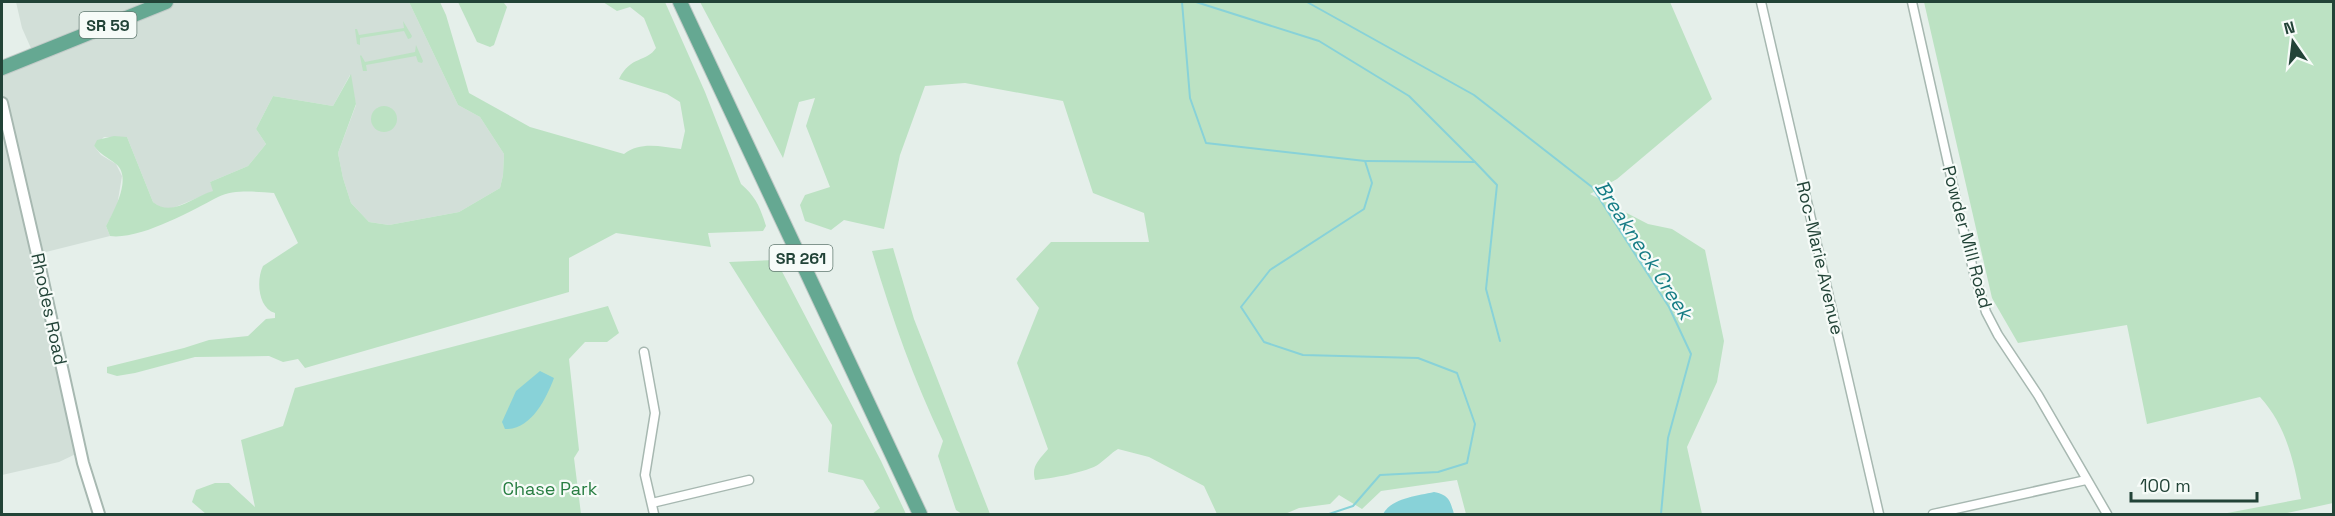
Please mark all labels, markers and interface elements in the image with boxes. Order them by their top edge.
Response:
road number: SR 59 [80,12,136,38]
north arrow [2263,12,2323,72]
text: N [2282,16,2297,39]
street label: Powder Mill Road [1937,163,1998,311]
water label: Breakneck Creek [1589,175,1700,326]
street label: Roc-Marie Avenue [1792,179,1849,337]
road number: SR 261 [770,245,832,271]
street label: Rhodes Road [26,251,73,367]
scale bar [2131,465,2257,503]
text: 100 m [2140,474,2191,497]
park label: Chase Park [502,477,598,500]

